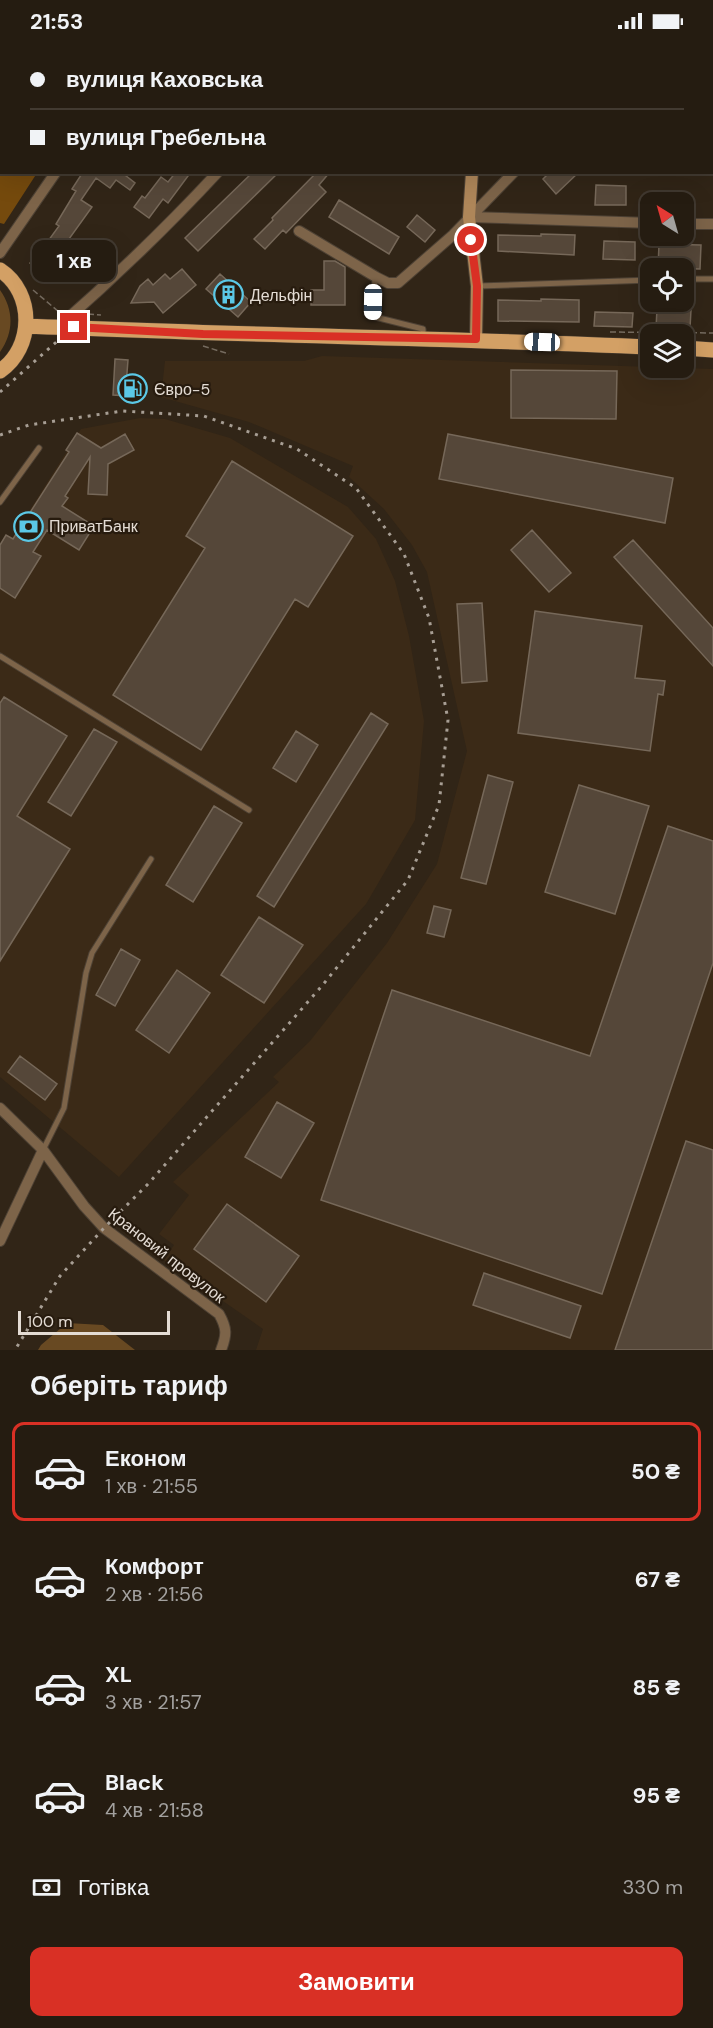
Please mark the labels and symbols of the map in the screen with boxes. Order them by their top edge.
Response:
north arrow [640,192,694,246]
route start [457,226,484,253]
callout: 1 хв [32,240,116,282]
building icon: Дельфін [213,279,245,311]
car [364,284,382,320]
place label: Дельфін [250,285,312,306]
route end [60,313,87,340]
car [524,332,560,352]
fuel station icon: Євро-5 [117,373,149,405]
place label: Євро-5 [154,379,210,400]
bank icon: ПриватБанк [12,510,44,542]
place label: ПриватБанк [49,516,139,537]
street label: Крановий провулок [104,1203,230,1308]
scale bar [18,1308,170,1336]

